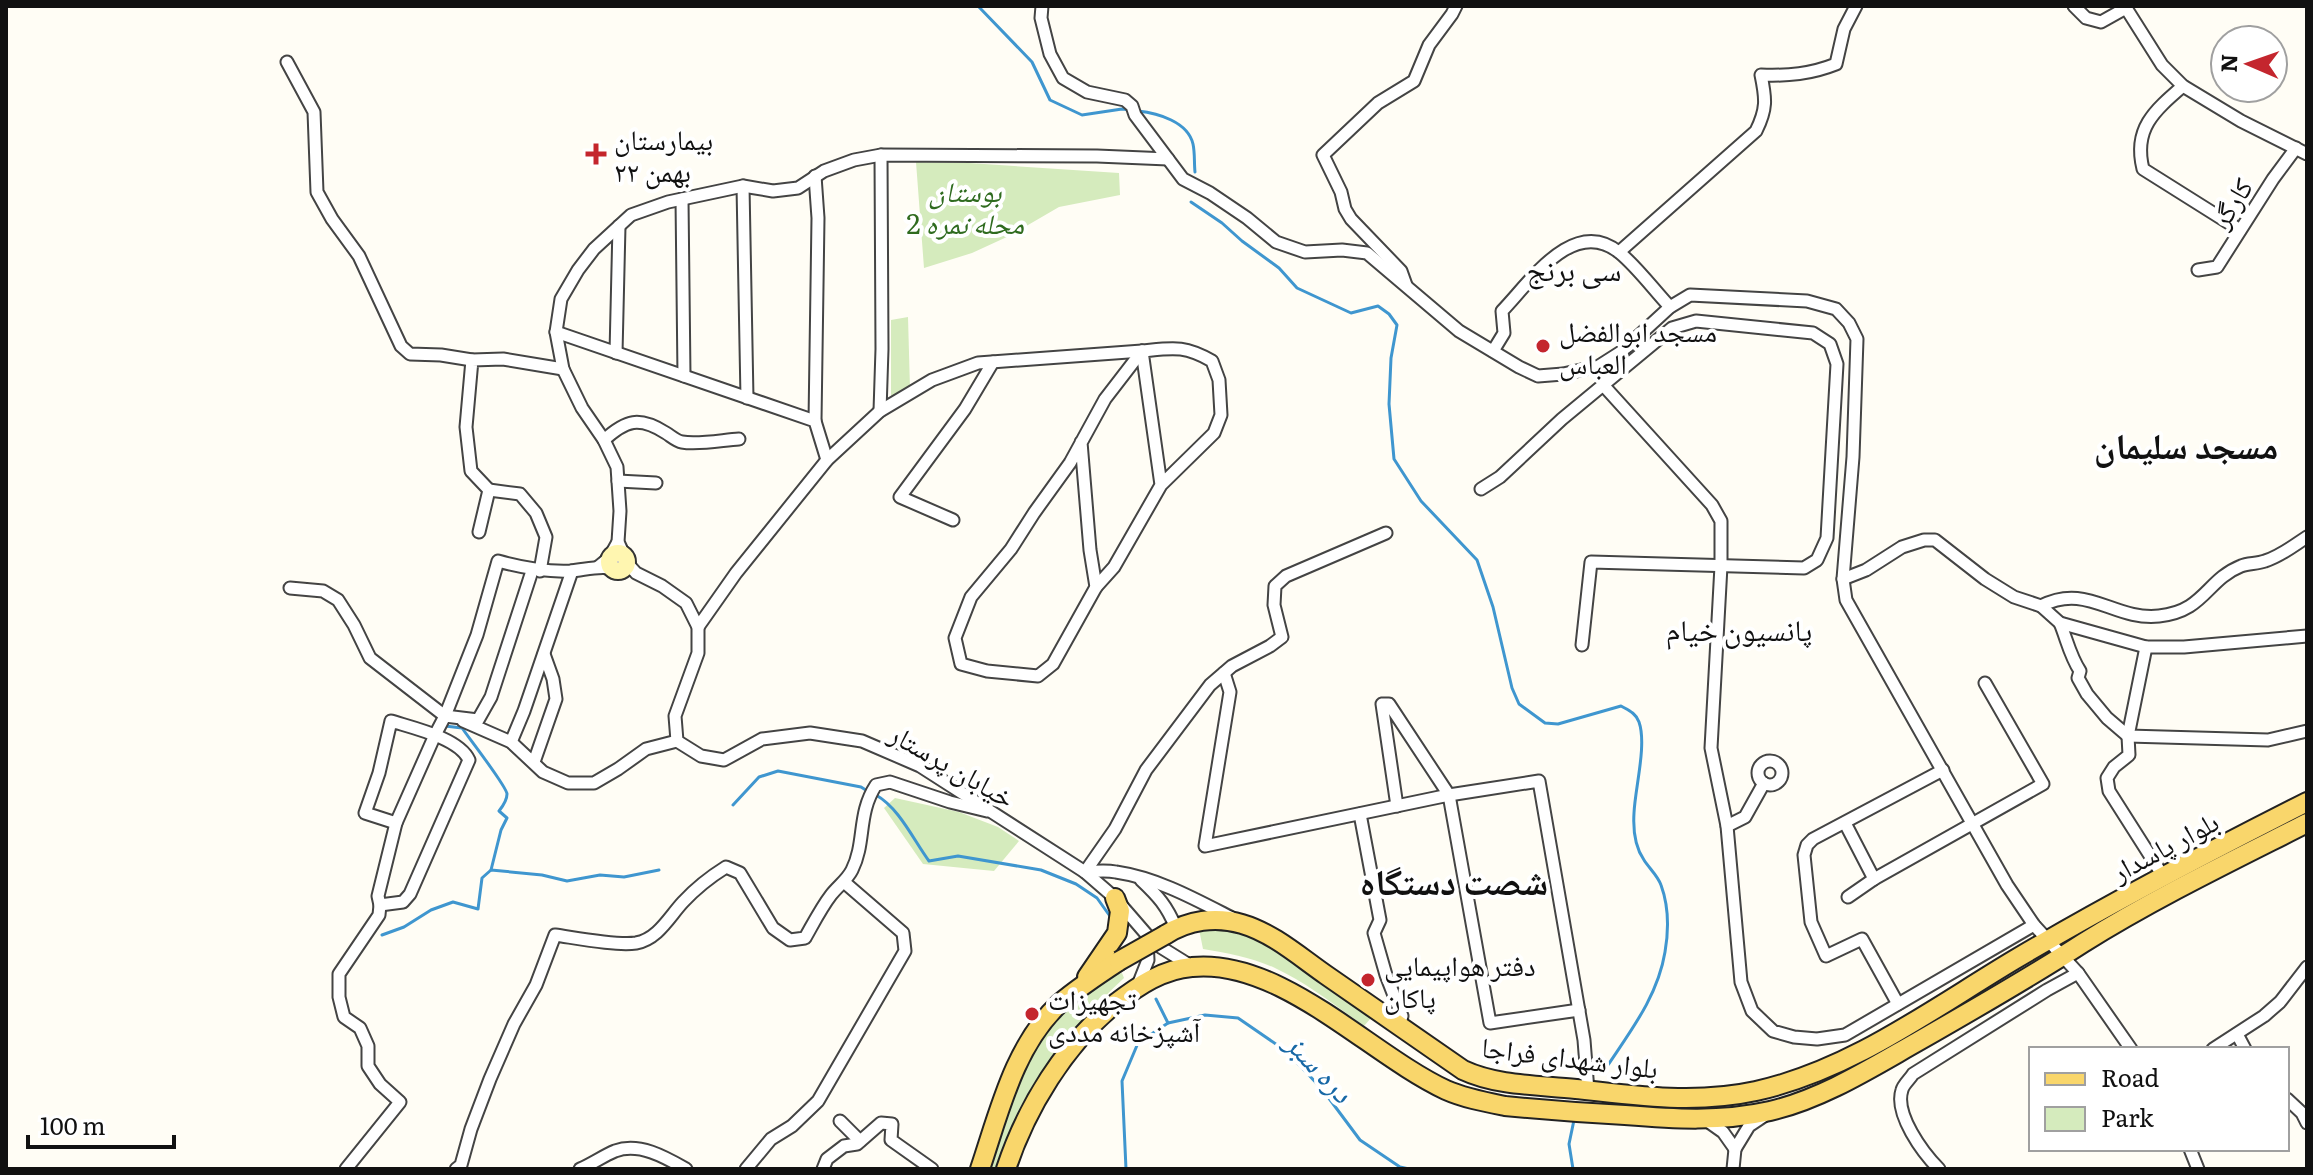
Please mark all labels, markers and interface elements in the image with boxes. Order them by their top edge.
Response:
north arrow [2209,24,2289,104]
text: N [2211,53,2244,73]
place label: بیمارستان ۲۲ بهمن [614,117,713,191]
marker: بیمارستان ۲۲ بهمن [585,143,607,165]
street label: کارگر [2198,168,2262,236]
park label: بوستان محله نمره 2 [906,169,1024,243]
district label: سی برنج [1527,246,1621,290]
place label: مسجد ابوالفضل العباس [1559,309,1717,383]
marker: مسجد ابوالفضل العباس [1534,337,1552,355]
district label: مسجد سلیمان [2094,417,2278,470]
district label: پانسیون خیام [1666,606,1812,650]
street label: خیابان پرستار [881,711,1024,817]
street label: بلوار پاسدار [2102,799,2225,891]
district label: شصت دستگاه [1360,853,1548,906]
place label: دفتر هواپیمایی پاکان [1384,943,1536,1017]
marker: دفتر هواپیمایی پاکان [1359,971,1377,989]
place label: تجهیزات آشپزخانه مددی [1048,977,1201,1051]
marker: تجهیزات آشپزخانه مددی [1023,1005,1041,1023]
water label: دره سبز [1275,1019,1366,1112]
street label: بلوار شهدای فراجا [1479,1024,1661,1088]
legend [2029,1047,2289,1151]
text: Road [2101,1059,2160,1094]
scale bar [28,1099,174,1149]
text: Park [2101,1099,2154,1134]
text: 100 m [40,1107,106,1142]

